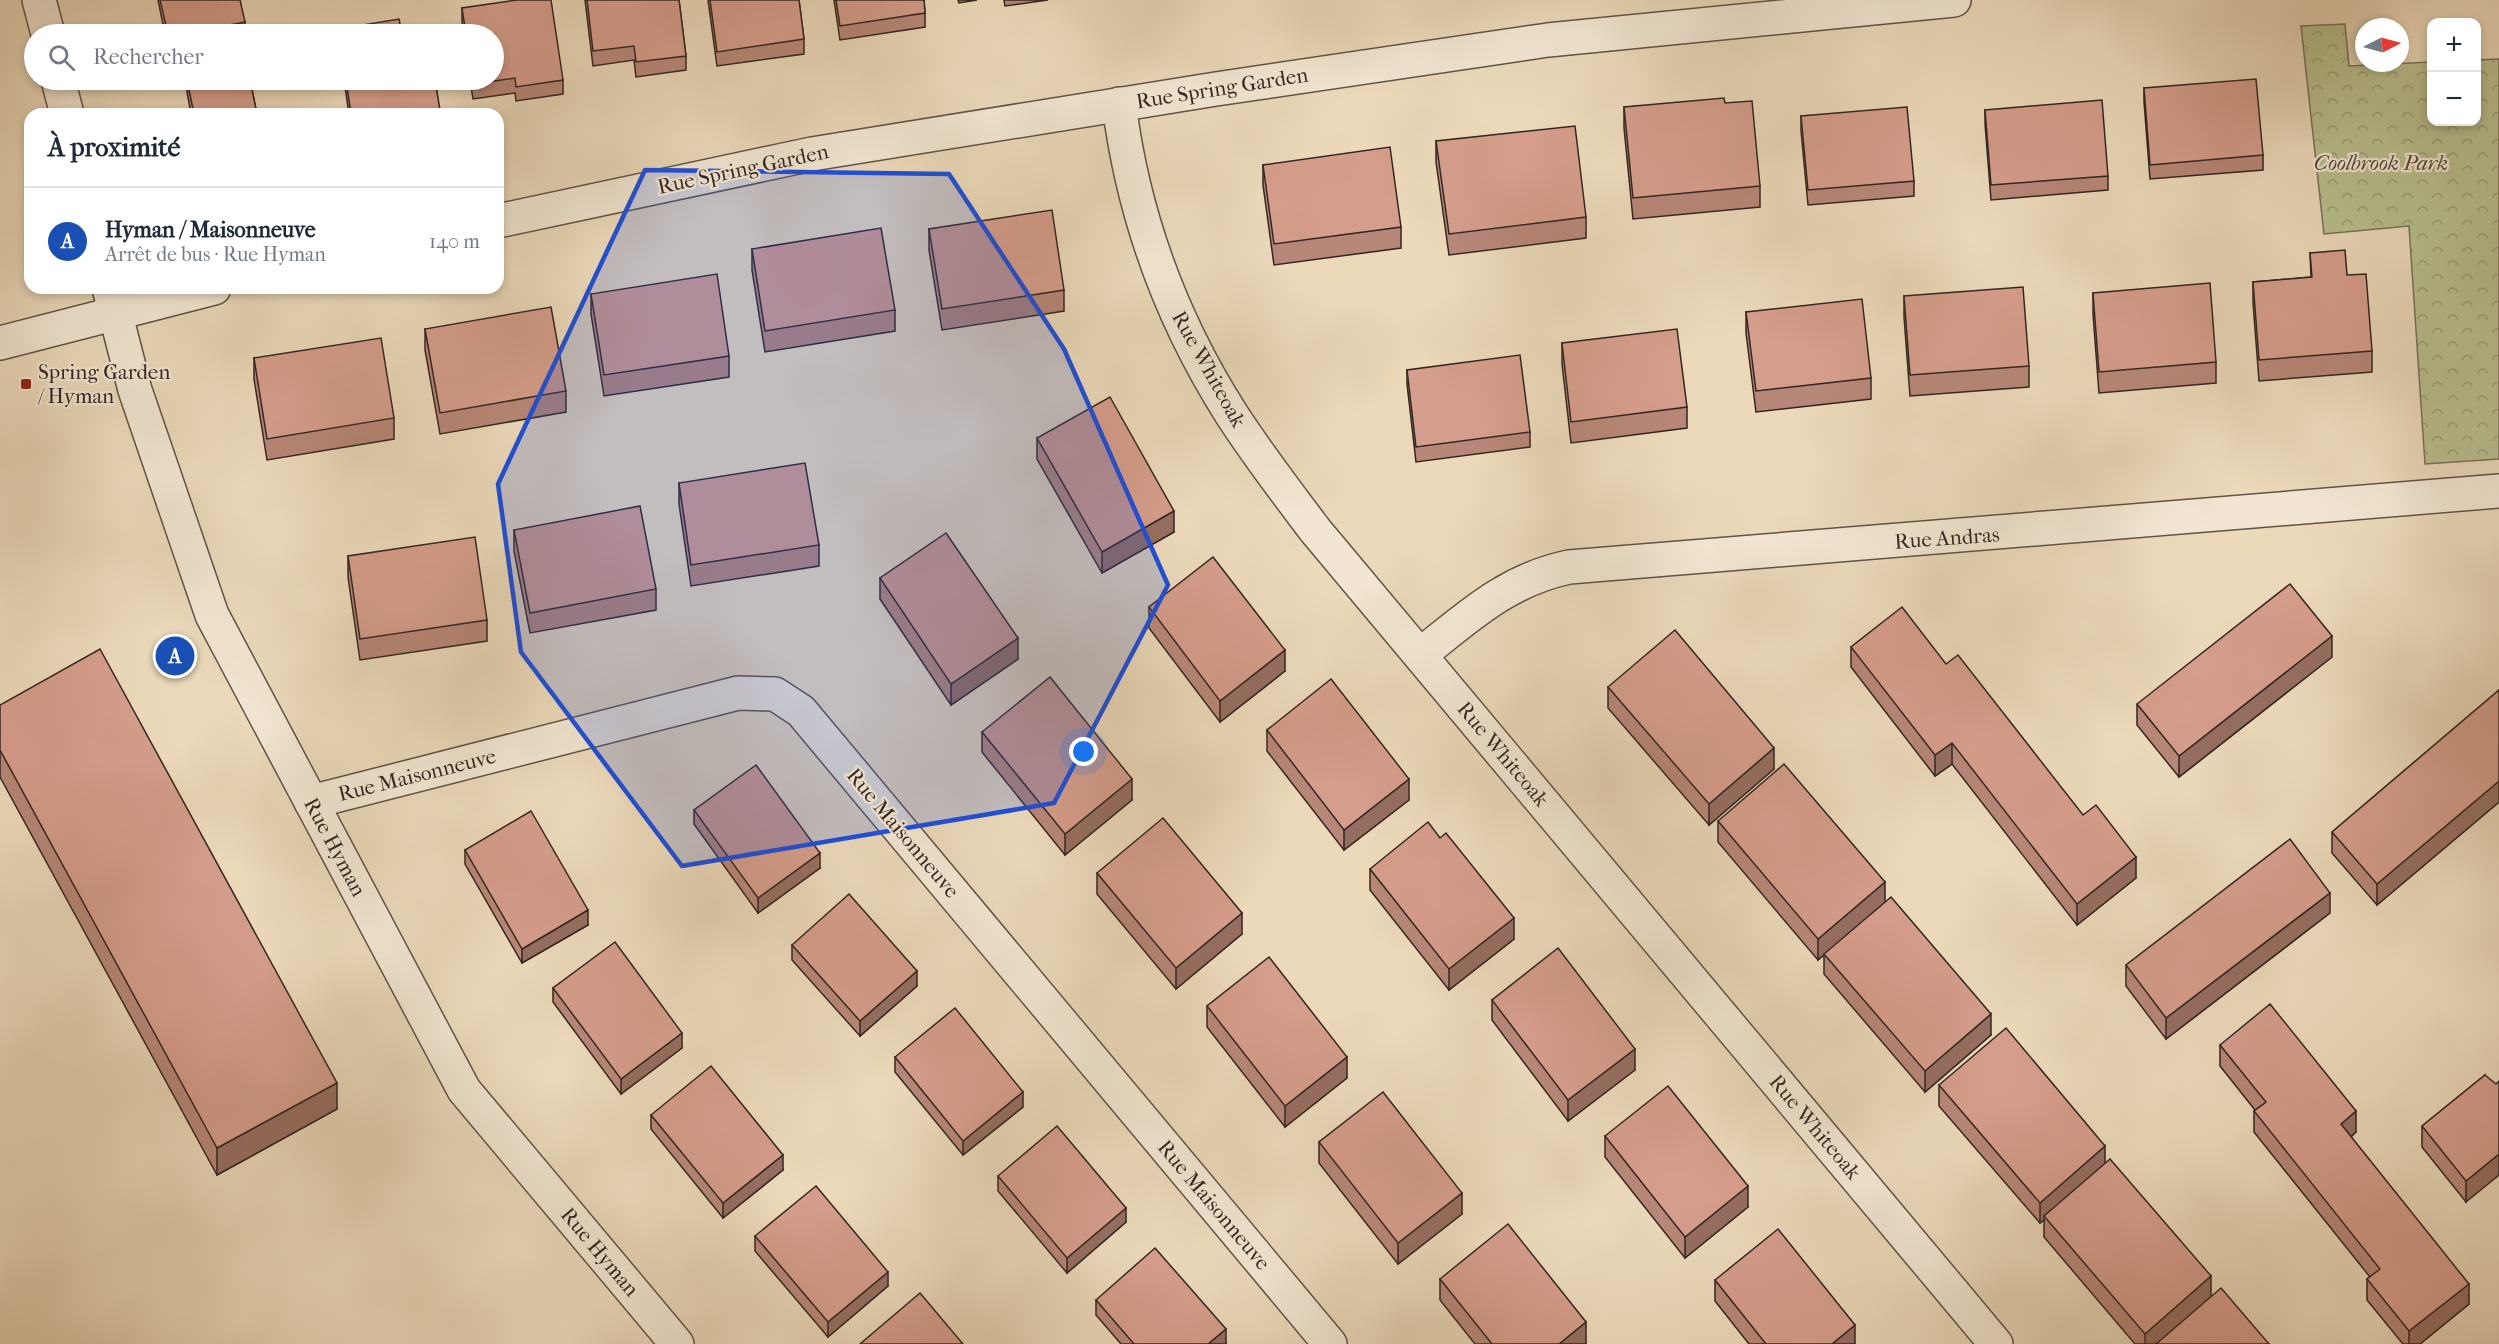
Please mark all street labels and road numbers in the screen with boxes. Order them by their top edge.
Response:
street label: Rue Spring Garden [1134,63,1310,113]
street label: Rue Spring Garden [655,139,831,199]
street label: Rue Whiteoak [1167,307,1251,431]
street label: Rue Andras [1894,522,2001,554]
street label: Rue Whiteoak [1452,697,1554,811]
street label: Rue Maisonneuve [336,744,498,806]
street label: Rue Maisonneuve [842,763,964,903]
street label: Rue Hyman [299,794,371,900]
street label: Rue Whiteoak [1764,1070,1866,1184]
street label: Rue Maisonneuve [1153,1135,1275,1275]
street label: Rue Hyman [556,1203,644,1301]

